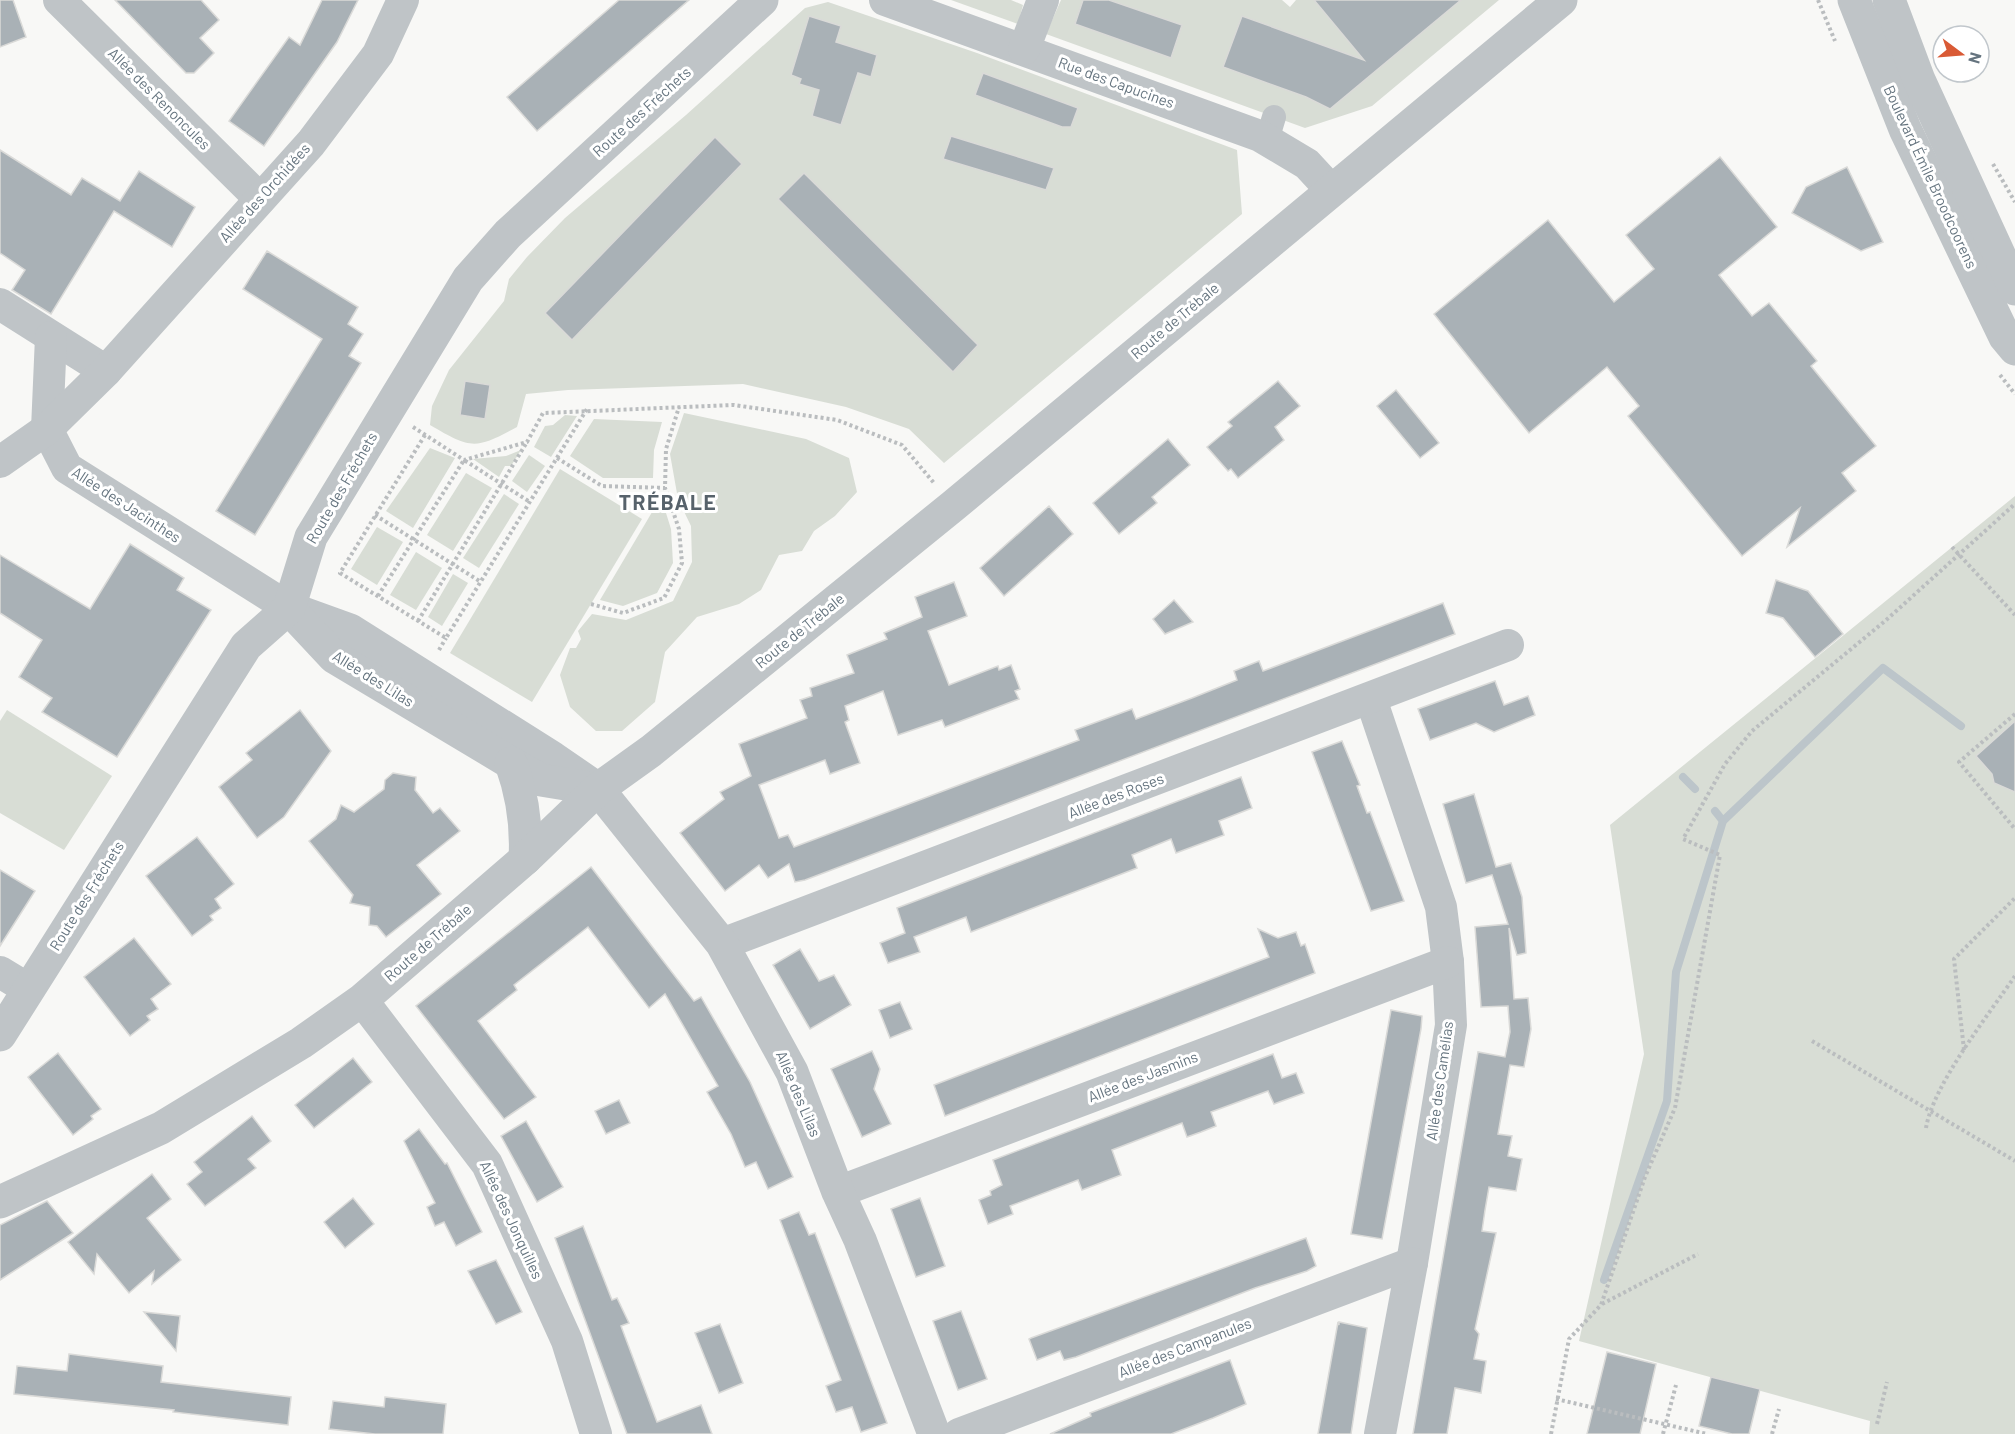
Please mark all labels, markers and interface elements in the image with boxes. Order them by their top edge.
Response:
north arrow [1931,24,1991,84]
street label: Allée des Renoncules [105,44,214,153]
text: N [1965,51,1986,66]
street label: Rue des Capucines [1056,53,1177,111]
street label: Route des Fréchets [589,62,694,160]
street label: Boulevard Émile Broodcoorens [1881,82,1981,271]
street label: Allée des Orchidées [215,139,313,246]
street label: Route de Trébale [1127,278,1222,362]
street label: Route des Fréchets [302,428,380,547]
street label: Allée des Jacinthes [69,462,184,546]
district label: TRÉBALE [619,489,717,514]
street label: Route de Trébale [751,589,847,672]
street label: Allée des Lilas [330,646,417,710]
street label: Allée des Roses [1065,769,1166,822]
street label: Route des Fréchets [45,837,127,954]
street label: Route de Trébale [380,900,474,985]
street label: Allée des Camélias [1422,1020,1456,1142]
street label: Allée des Jasmins [1085,1047,1200,1105]
street label: Allée des Lilas [773,1048,825,1139]
street label: Allée des Jonquilles [477,1158,547,1282]
street label: Allée des Campanules [1116,1313,1254,1381]

